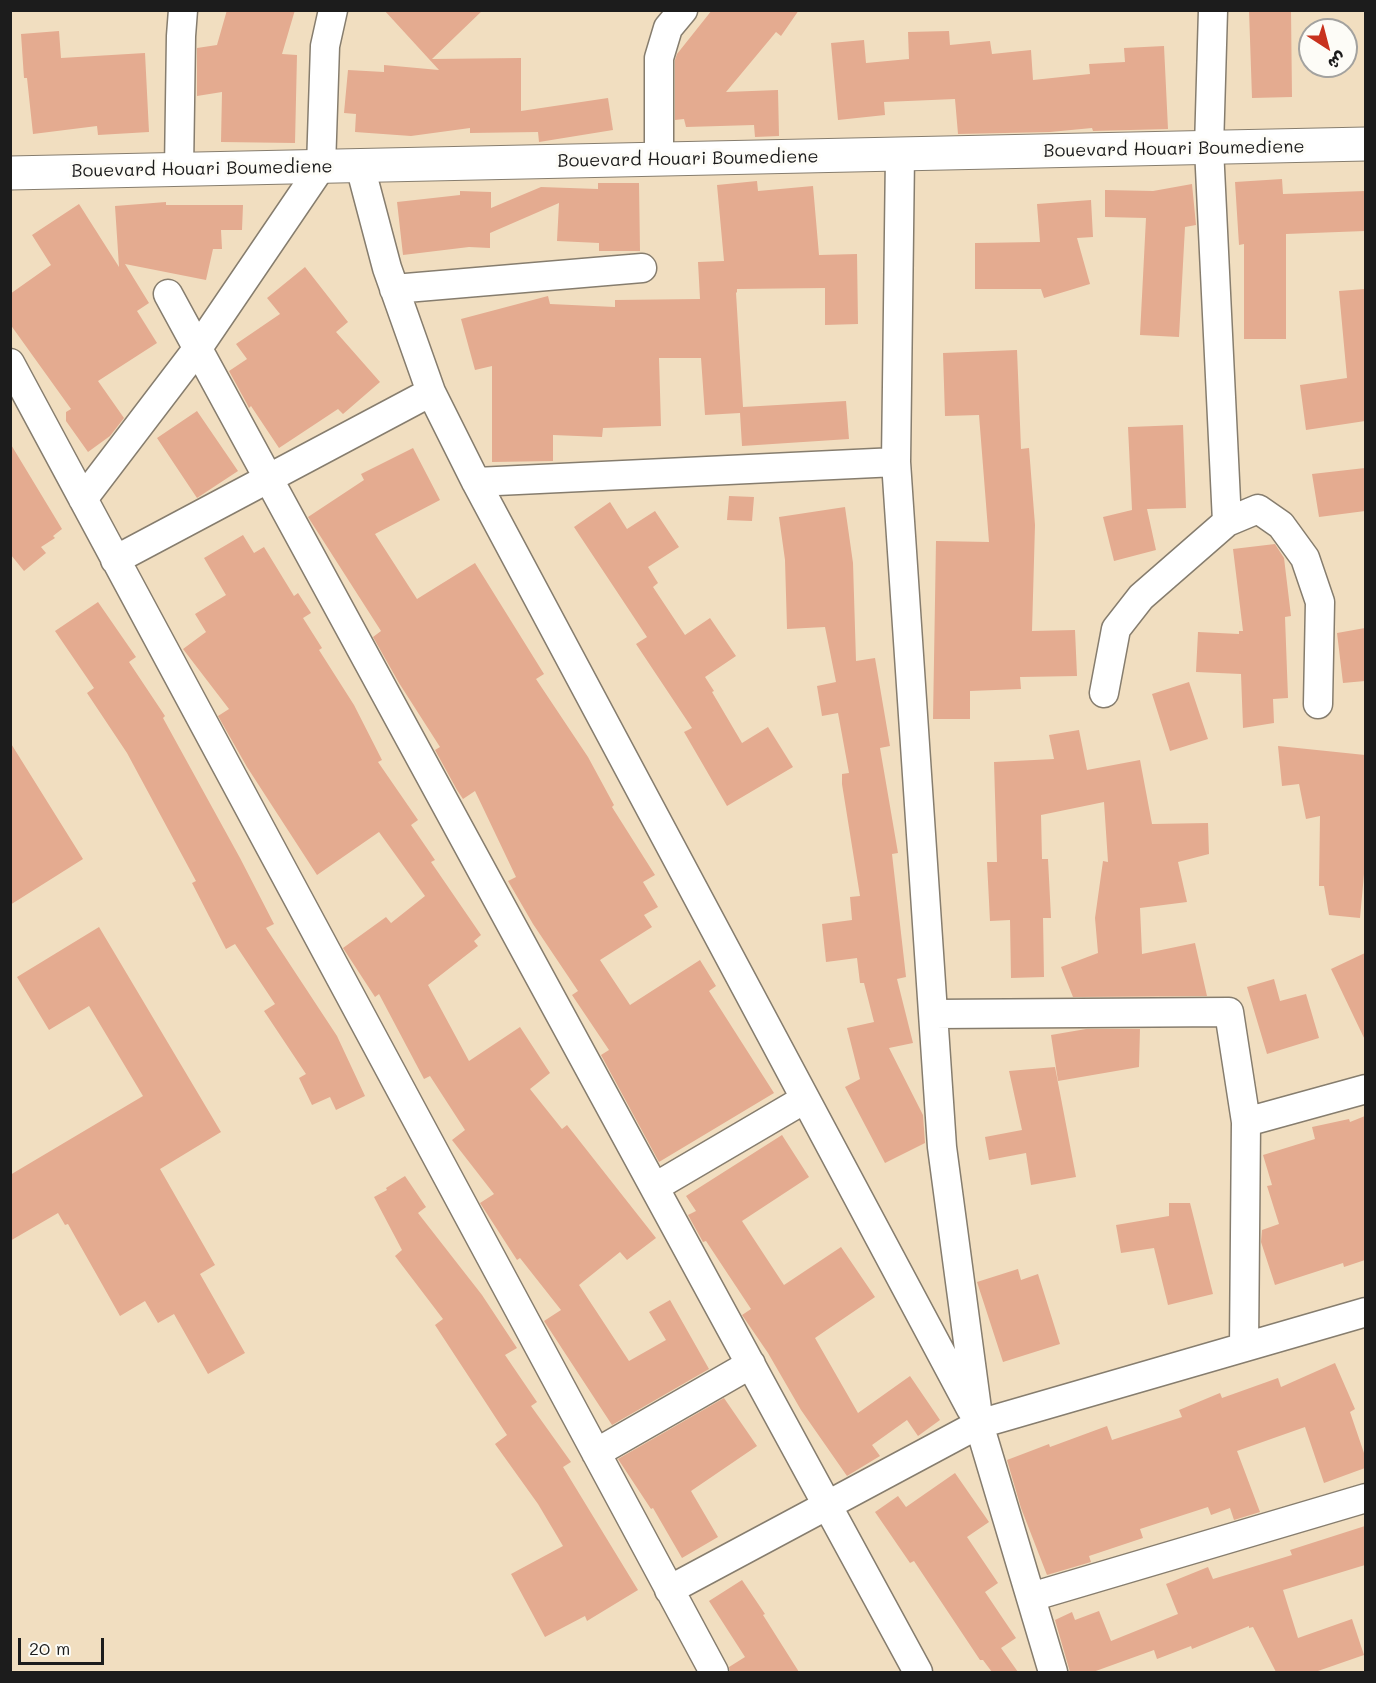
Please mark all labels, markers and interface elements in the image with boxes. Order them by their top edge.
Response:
north arrow [1298,18,1358,78]
text: ش [1324,48,1351,75]
street label: Bouevard Houari Boumediene [1043,136,1305,162]
street label: Bouevard Houari Boumediene [557,146,819,172]
street label: Bouevard Houari Boumediene [71,156,333,182]
scale bar [21,1626,106,1664]
text: 20 m [29,1636,70,1660]

